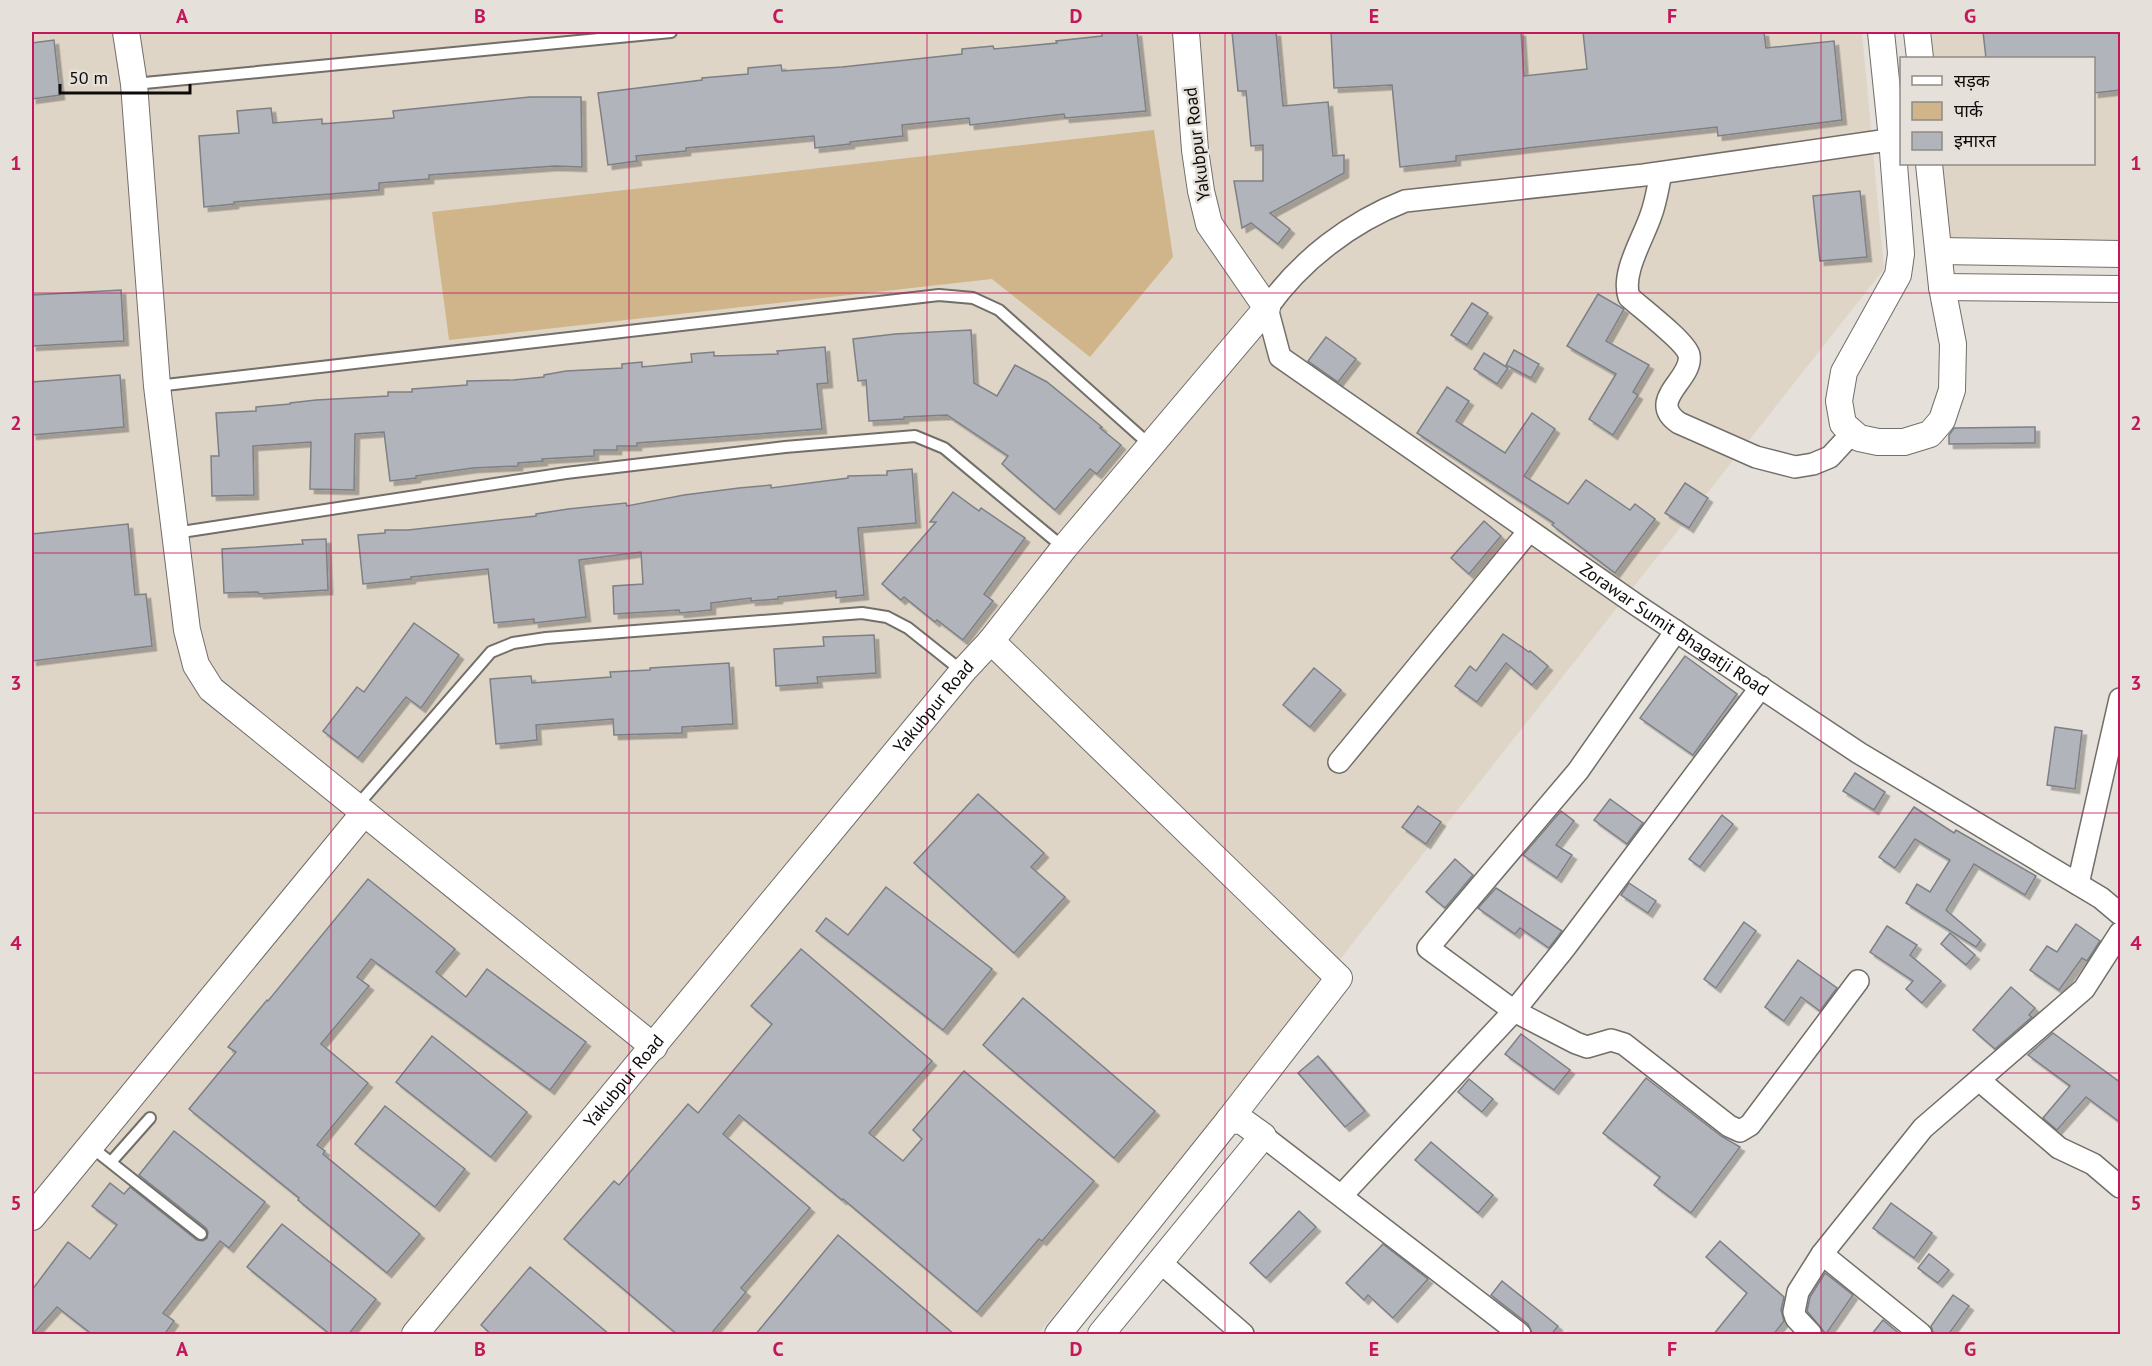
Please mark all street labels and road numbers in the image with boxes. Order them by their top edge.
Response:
street label: Yakubpur Road [1178,86,1215,202]
street label: Zorawar Sumit Bhagatji Road [1576,557,1773,701]
street label: Yakubpur Road [888,655,979,758]
street label: Yakubpur Road [578,1029,669,1132]

